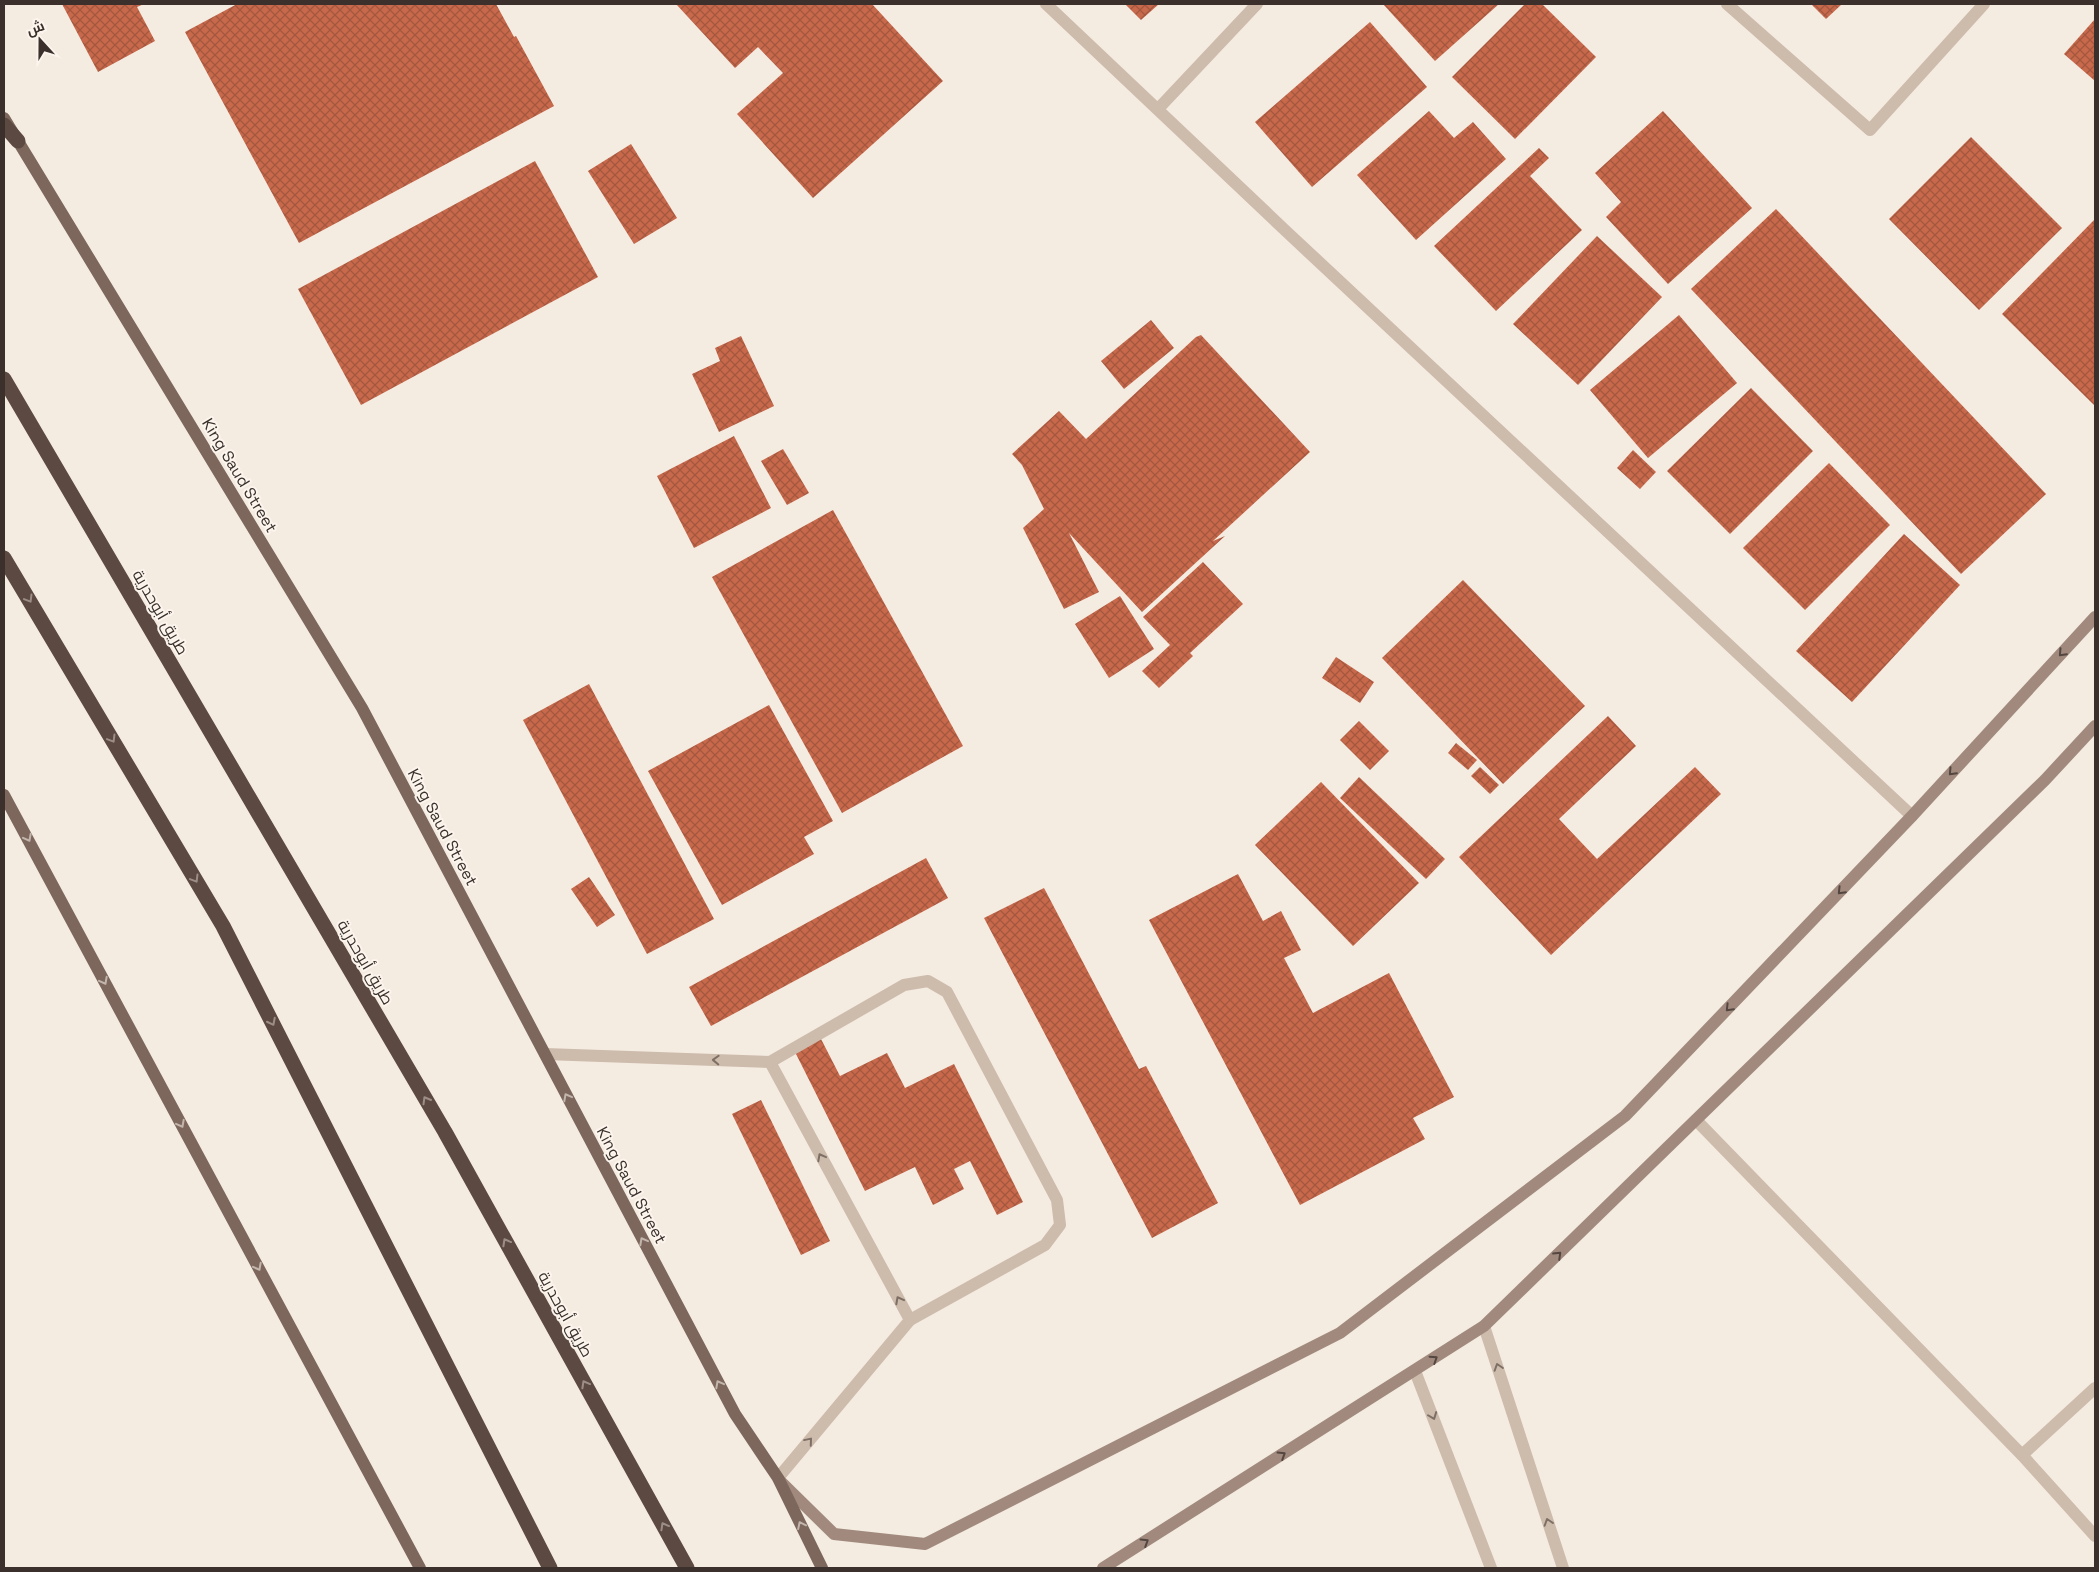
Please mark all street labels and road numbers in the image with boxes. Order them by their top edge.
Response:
street label: King Saud Street [197,414,282,536]
street label: طريق أبوحدرية [128,566,193,659]
street label: King Saud Street [403,765,482,889]
street label: طريق أبوحدرية [333,916,398,1009]
street label: King Saud Street [592,1123,671,1247]
street label: طريق أبوحدرية [533,1268,598,1361]

